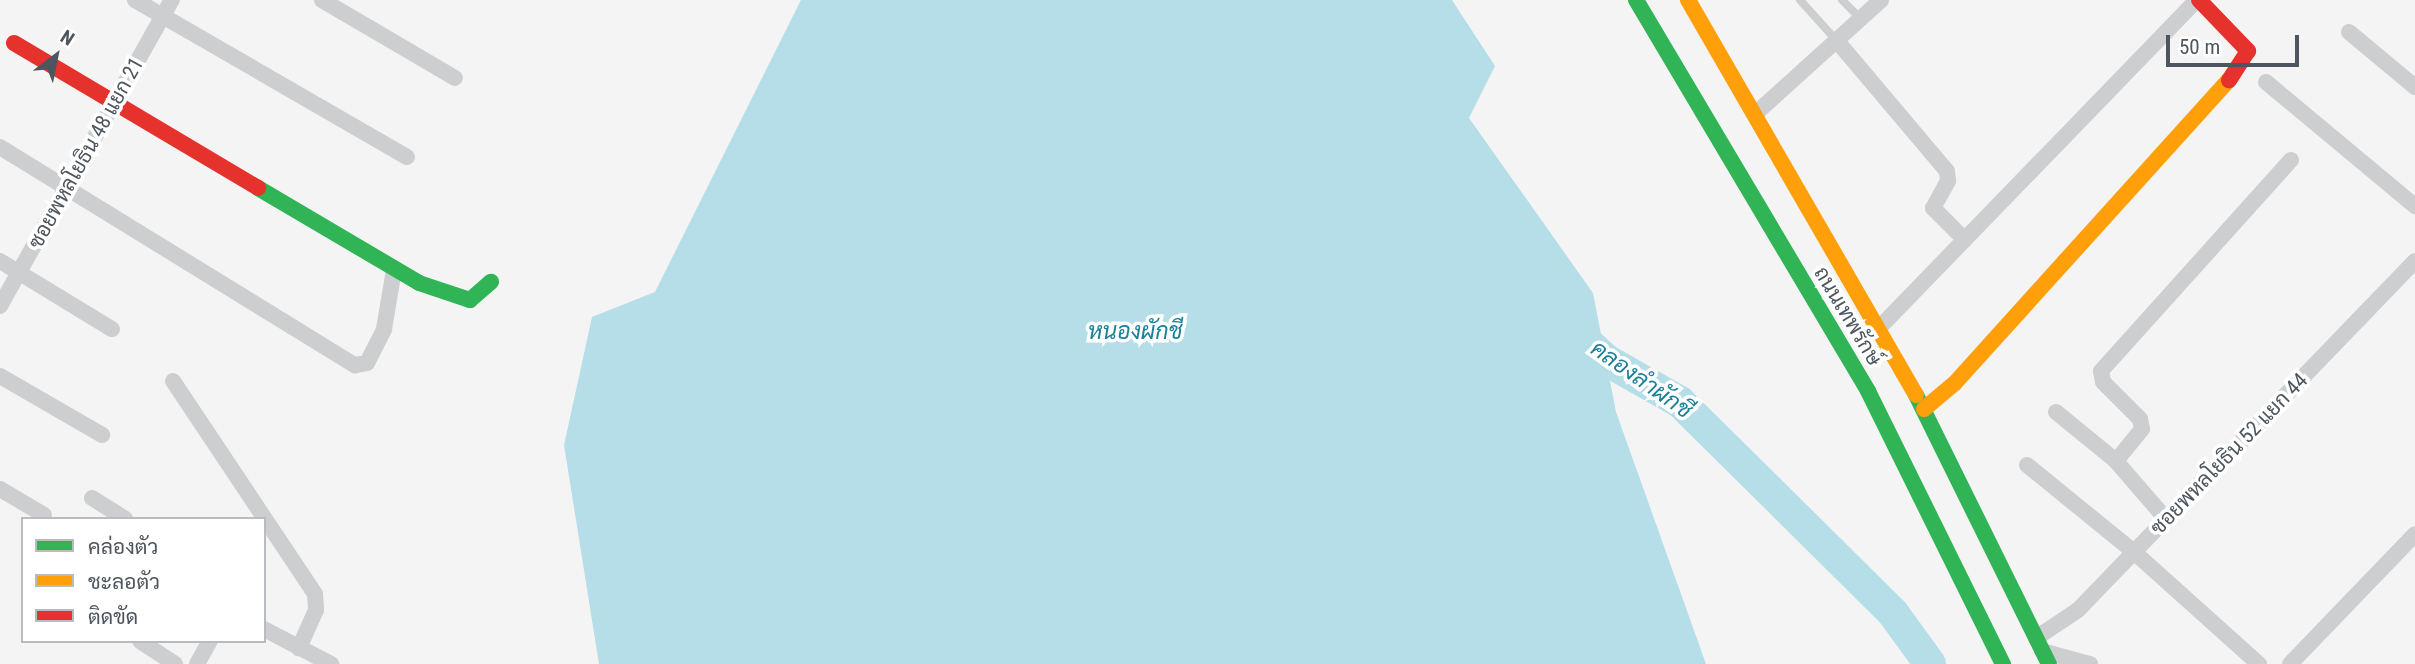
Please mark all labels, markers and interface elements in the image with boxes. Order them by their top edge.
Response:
north arrow [21,21,91,91]
scale bar [2170,21,2303,65]
text: N [56,25,78,51]
text: 50 m [2179,35,2220,59]
street label: ซอยพหลโยธิน 48 แยก 21 [23,53,149,253]
street label: ถนนเทพรักษ์ [1809,262,1887,370]
water label: หนองผักชี [1088,318,1182,346]
water label: คลองลำผักชี [1585,335,1697,425]
street label: ซอยพหลโยธิน 52 แยก 44 [2145,368,2313,540]
legend [21,517,266,643]
text: คล่องตัว [88,535,158,559]
text: ชะลอตัว [88,570,160,594]
text: ติดขัด [88,605,138,629]

